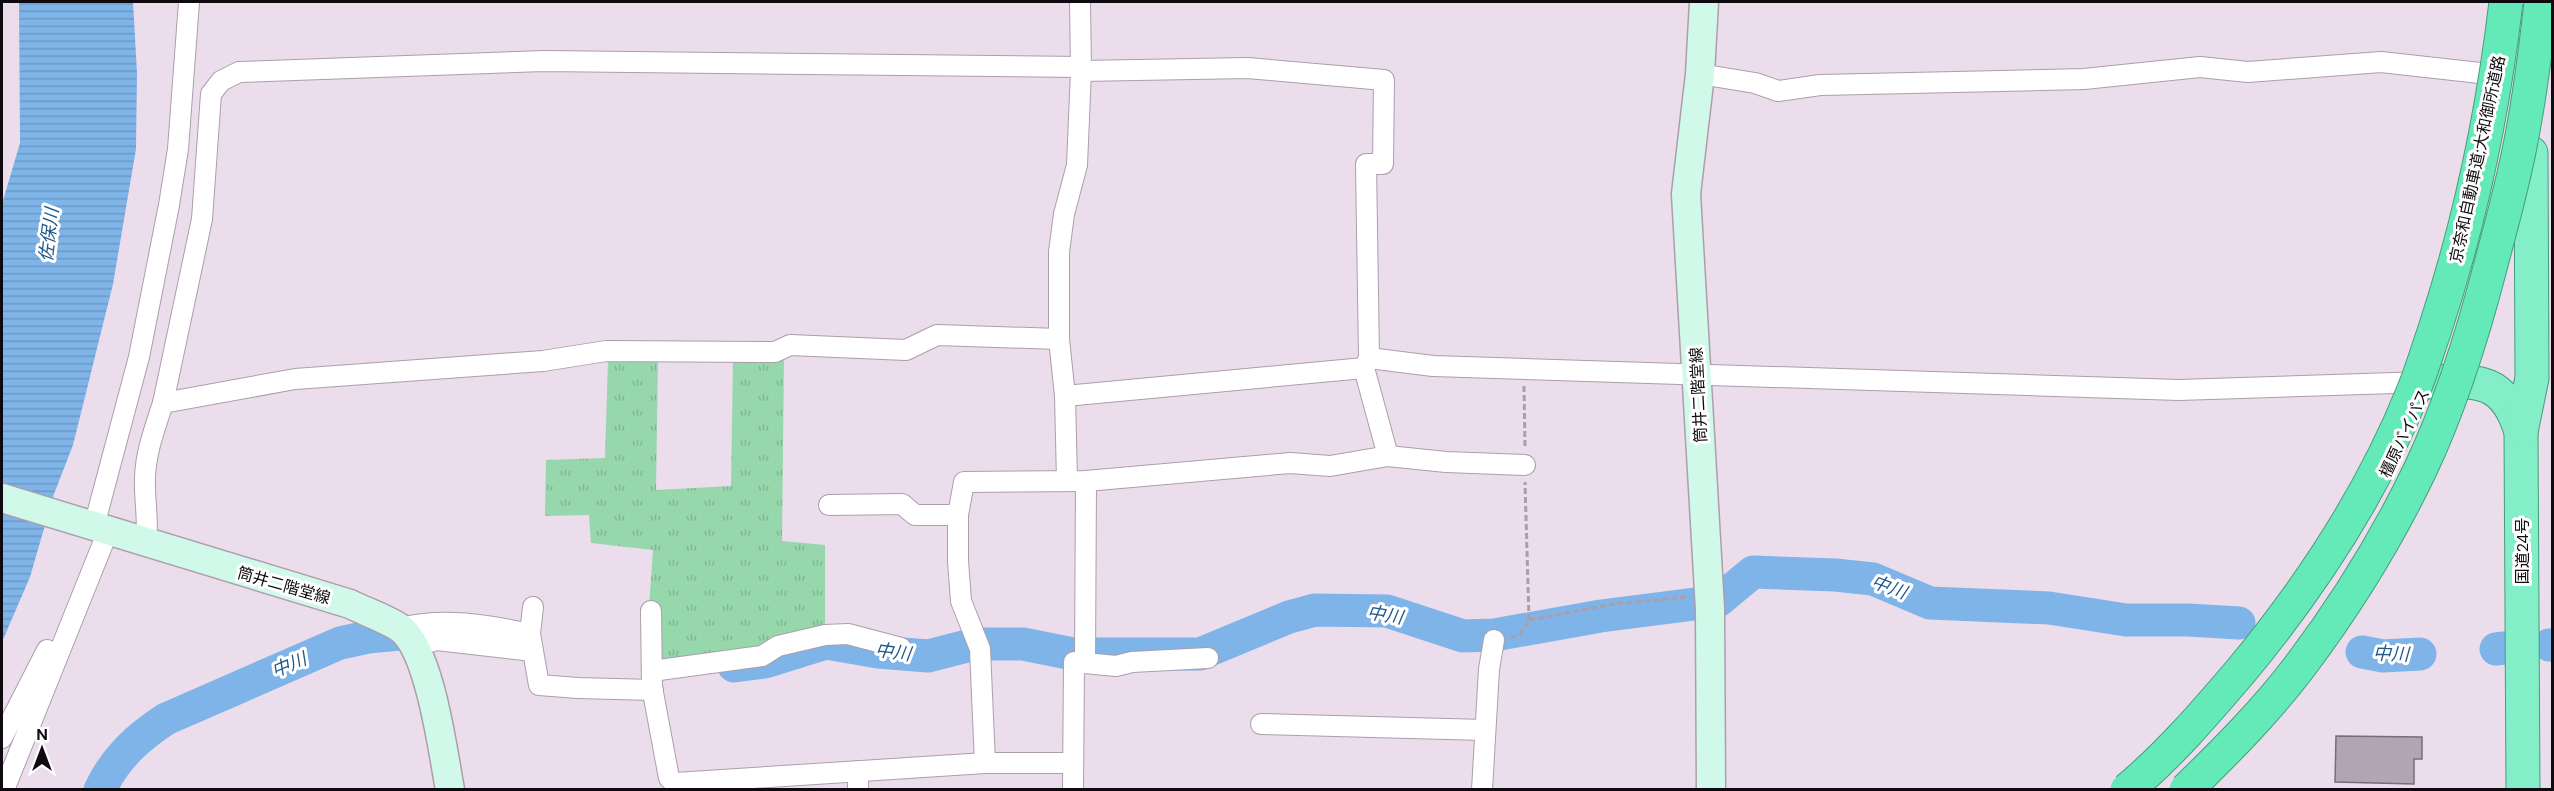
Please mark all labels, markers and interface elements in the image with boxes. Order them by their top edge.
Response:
street label: 京奈和自動車道;大和御所道路 [2445,53,2510,265]
water label: 佐保川 [34,205,64,263]
street label: 筒井二階堂線 [1686,346,1711,443]
street label: 橿原バイパス [2375,385,2434,481]
street label: 国道24号 [2512,518,2533,584]
street label: 筒井二階堂線 [235,562,333,609]
water label: 中川 [1868,570,1912,605]
water label: 中川 [1365,600,1407,630]
water label: 中川 [874,638,914,666]
water label: 中川 [2373,641,2411,667]
water label: 中川 [268,646,312,683]
north arrow [12,719,72,779]
text: N [36,724,48,745]

